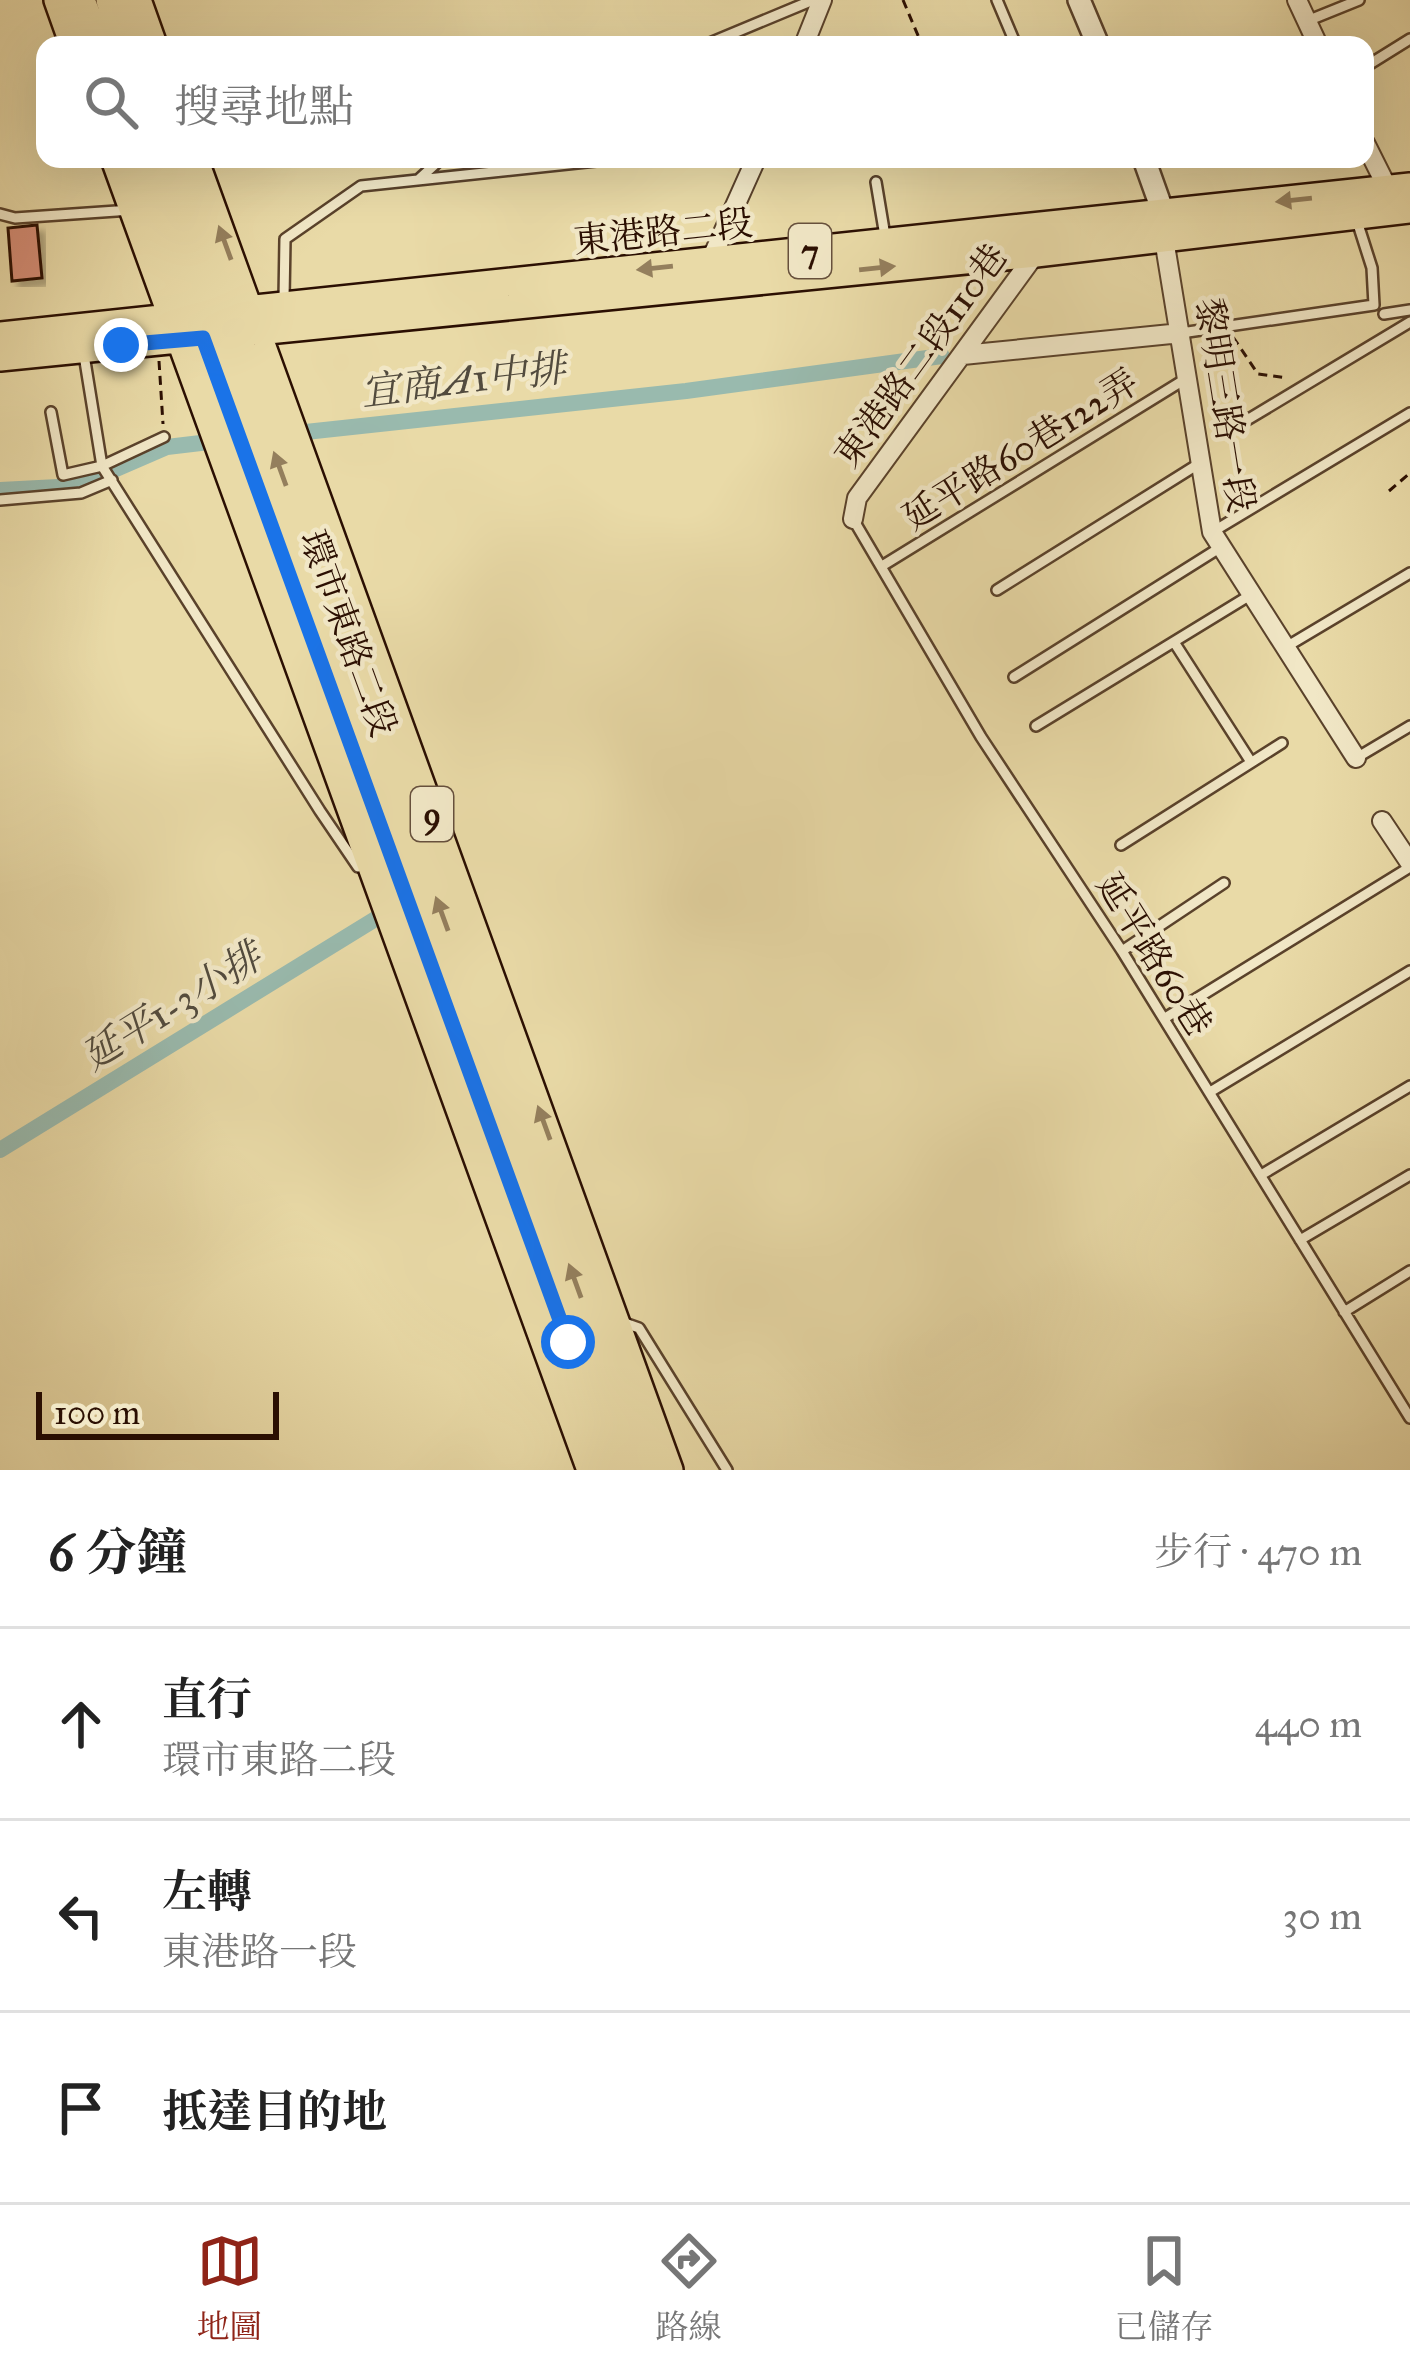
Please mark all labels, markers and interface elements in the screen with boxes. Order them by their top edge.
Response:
search box [36,36,1374,168]
icon: search [78,69,144,135]
text: 搜尋地點 [174,79,354,134]
one-way arrow [1275,191,1312,210]
street label: 東港路二段 [571,201,755,263]
road number: 7 [789,224,831,278]
one-way arrow [215,225,233,261]
street label: 東港路二段110巷 [825,235,1017,476]
one-way arrow [636,258,673,277]
one-way arrow [859,259,896,278]
street label: 黎明三路一段 [1186,295,1264,515]
route end [94,318,148,372]
water label: 宜商A1中排 [358,343,573,416]
street label: 延平路60巷122弄 [895,360,1146,540]
one-way arrow [270,451,288,487]
street label: 環市東路二段 [290,524,406,742]
road number: 9 [411,787,453,841]
street label: 延平路60巷 [1087,865,1221,1044]
one-way arrow [432,896,450,932]
water label: 延平1-3小排 [73,930,274,1081]
one-way arrow [534,1104,552,1140]
one-way arrow [565,1263,583,1299]
route start [541,1315,595,1369]
scale bar [36,1386,279,1439]
text: 100 m [54,1393,140,1433]
text: 6 分鐘 [48,1522,187,1584]
text: 步行 · 470 m [1154,1528,1362,1576]
text: 直行 [162,1672,252,1727]
icon: ahead [48,1691,114,1757]
text: 440 m [1255,1700,1362,1748]
text: 環市東路二段 [162,1736,396,1784]
text: 左轉 [162,1864,252,1919]
icon: left [48,1883,114,1949]
text: 30 m [1283,1892,1362,1940]
text: 東港路一段 [162,1928,357,1976]
icon: arrive [48,2075,114,2141]
text: 抵達目的地 [162,2084,387,2139]
tab: 地圖 [197,2228,263,2347]
tab: 路線 [656,2228,722,2347]
tab: 已儲存 [1115,2228,1214,2347]

